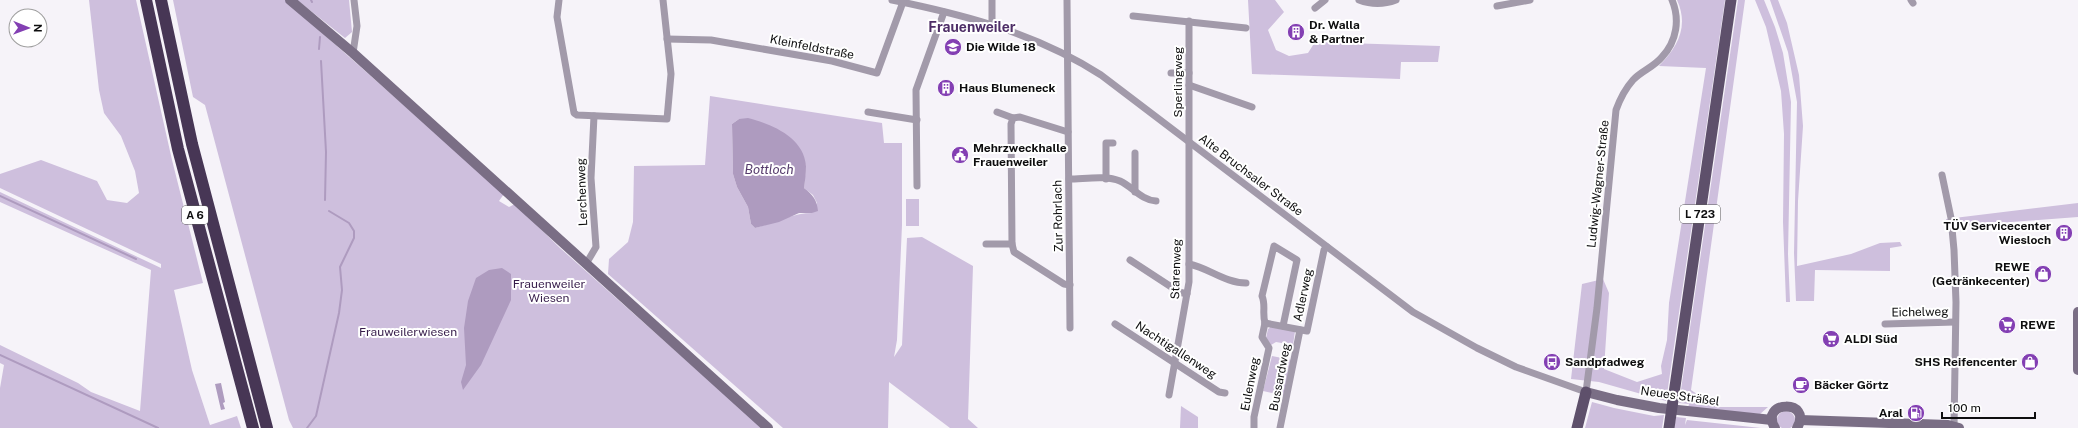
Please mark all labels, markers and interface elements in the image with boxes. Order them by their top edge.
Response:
north arrow [8,8,48,48]
place label: Dr. Walla & Partner [1309,18,1364,46]
district label: Frauenweiler [928,19,1016,35]
building icon: Dr. Walla & Partner [1286,22,1306,42]
text: N [32,24,44,33]
street label: Kleinfeldstraße [769,32,856,62]
school or university icon: Die Wilde 18 [943,37,963,57]
place label: Die Wilde 18 [966,40,1036,54]
street label: Sperlingweg [1171,46,1185,118]
building icon: Haus Blumeneck [936,78,956,98]
place label: Haus Blumeneck [959,81,1056,95]
street label: Ludwig-Wagner-Straße [1584,119,1612,249]
street label: Alte Bruchsaler Straße [1196,131,1306,219]
place label: Mehrzweckhalle Frauenweiler [973,141,1067,169]
public building icon: Mehrzweckhalle Frauenweiler [950,145,970,165]
street label: Lerchenweg [574,158,590,226]
water label: Bottloch [744,162,794,177]
street label: Zur Rohrlach [1050,180,1066,252]
road number: L 723 [1680,205,1720,223]
road number: A 6 [182,206,208,224]
place label: TÜV Servicecenter Wiesloch [1944,218,2051,247]
building icon: TÜV Servicecenter Wiesloch [2054,223,2074,243]
street label: Starenweg [1168,238,1184,300]
place label: REWE (Getränkecenter) [1932,260,2030,288]
shop icon: REWE (Getränkecenter) [2033,264,2053,284]
street label: Adlerweg [1291,267,1315,323]
park label: Frauenweiler Wiesen [513,277,586,305]
street label: Eichelweg [1891,305,1949,319]
supermarket icon: REWE [1997,315,2017,335]
place label: REWE [2020,318,2055,332]
street label: Nachtigallenweg [1133,319,1219,381]
park label: Frauweilerwiesen [359,325,457,339]
supermarket icon: ALDI Süd [1821,329,1841,349]
place label: ALDI Süd [1844,332,1897,346]
street label: Bussardweg [1267,342,1293,412]
bus stop icon: Sandpfadweg [1542,352,1562,372]
shop icon: SHS Reifencenter [2020,352,2040,372]
place label: Sandpfadweg [1565,355,1645,369]
place label: SHS Reifencenter [1914,355,2017,369]
street label: Eulenweg [1238,356,1262,412]
cafe icon: Bäcker Görtz [1791,375,1811,395]
place label: Bäcker Görtz [1814,378,1889,392]
street label: Neues Sträßel [1640,384,1721,409]
scale bar [1942,394,2035,420]
text: 100 m [1948,401,1981,415]
fuel station icon: Aral [1906,403,1926,423]
place label: Aral [1879,406,1903,420]

